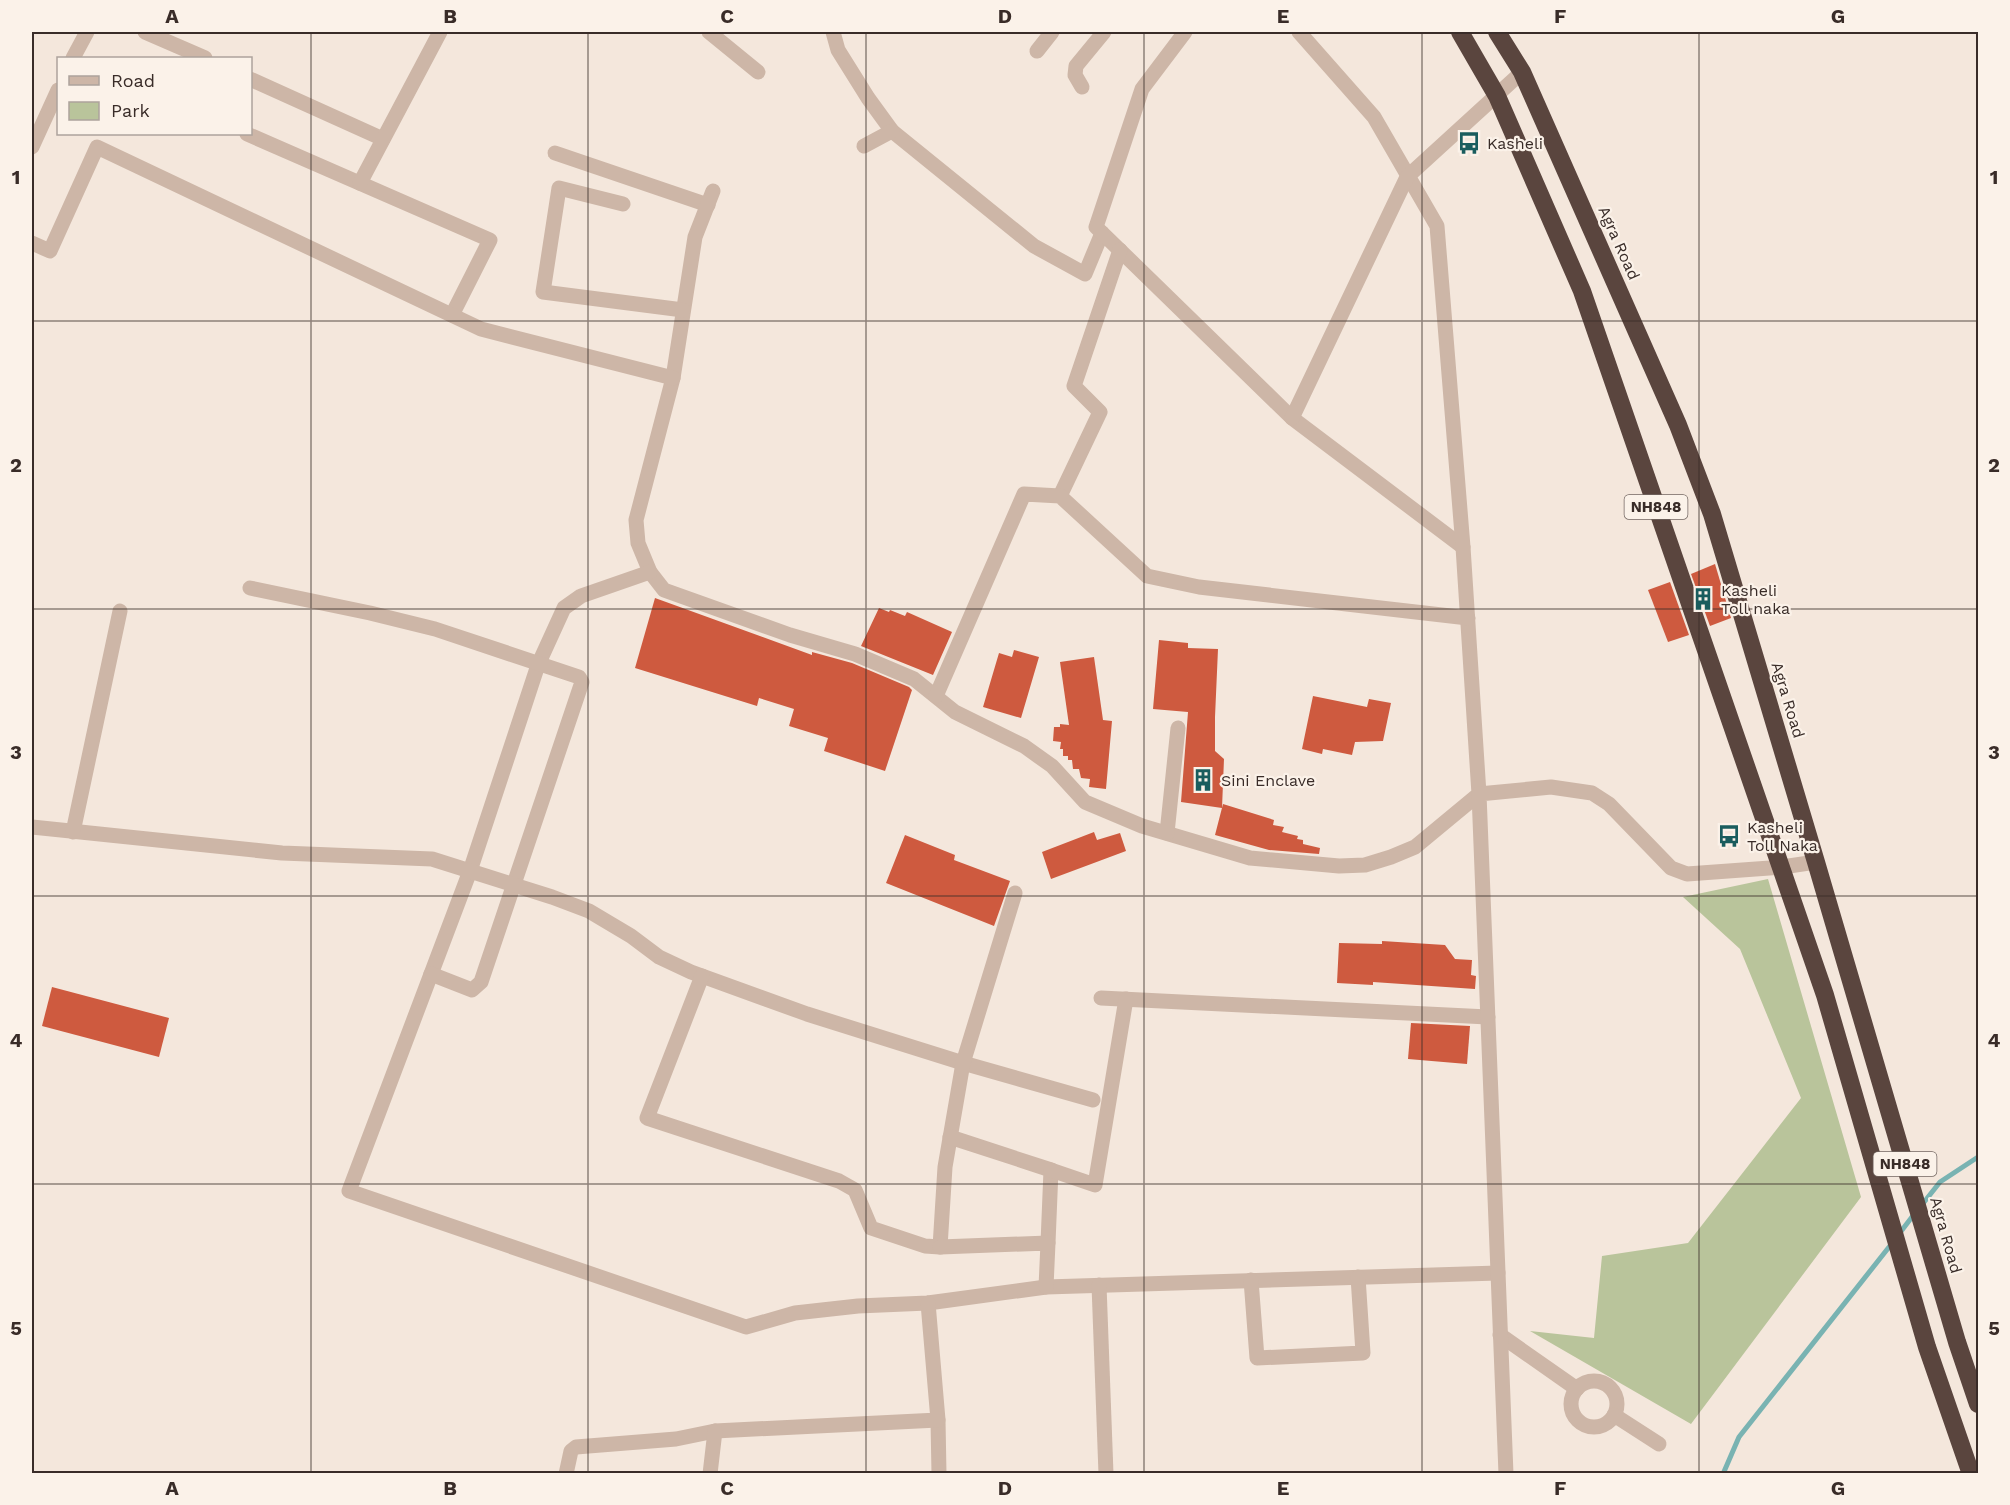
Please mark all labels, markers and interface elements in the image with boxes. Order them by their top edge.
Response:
text: A [165,4,179,28]
text: B [443,4,457,28]
text: C [720,4,734,28]
text: D [998,4,1012,28]
text: E [1277,4,1289,28]
text: F [1554,4,1566,28]
text: G [1831,4,1845,28]
legend [57,57,252,135]
text: Road [111,70,155,91]
text: Park [111,100,150,121]
bus stop icon: Kasheli [1456,130,1482,156]
place label: Kasheli [1487,134,1543,153]
text: 1 [12,165,20,189]
text: 1 [1990,165,1998,189]
street label: Agra Road [1594,203,1644,283]
text: 2 [10,453,22,477]
text: 2 [1988,453,2000,477]
road number: NH848 [1624,495,1688,519]
place label: Kasheli Toll naka [1721,581,1790,618]
building icon: Kasheli Toll naka [1690,586,1716,612]
street label: Agra Road [1767,660,1809,740]
text: 3 [10,740,22,764]
text: 3 [1988,740,2000,764]
building icon: Sini Enclave [1190,767,1216,793]
place label: Sini Enclave [1221,771,1315,790]
place label: Kasheli Toll Naka [1747,818,1818,855]
bus stop icon: Kasheli Toll Naka [1716,823,1742,849]
text: 4 [10,1028,23,1052]
text: 4 [1988,1028,2001,1052]
road number: NH848 [1874,1152,1936,1176]
street label: Agra Road [1926,1195,1966,1275]
text: 5 [10,1316,22,1340]
text: 5 [1988,1316,2000,1340]
text: A [165,1476,179,1500]
text: B [443,1476,457,1500]
text: C [720,1476,734,1500]
text: D [998,1476,1012,1500]
text: E [1277,1476,1289,1500]
text: F [1554,1476,1566,1500]
text: G [1831,1476,1845,1500]

